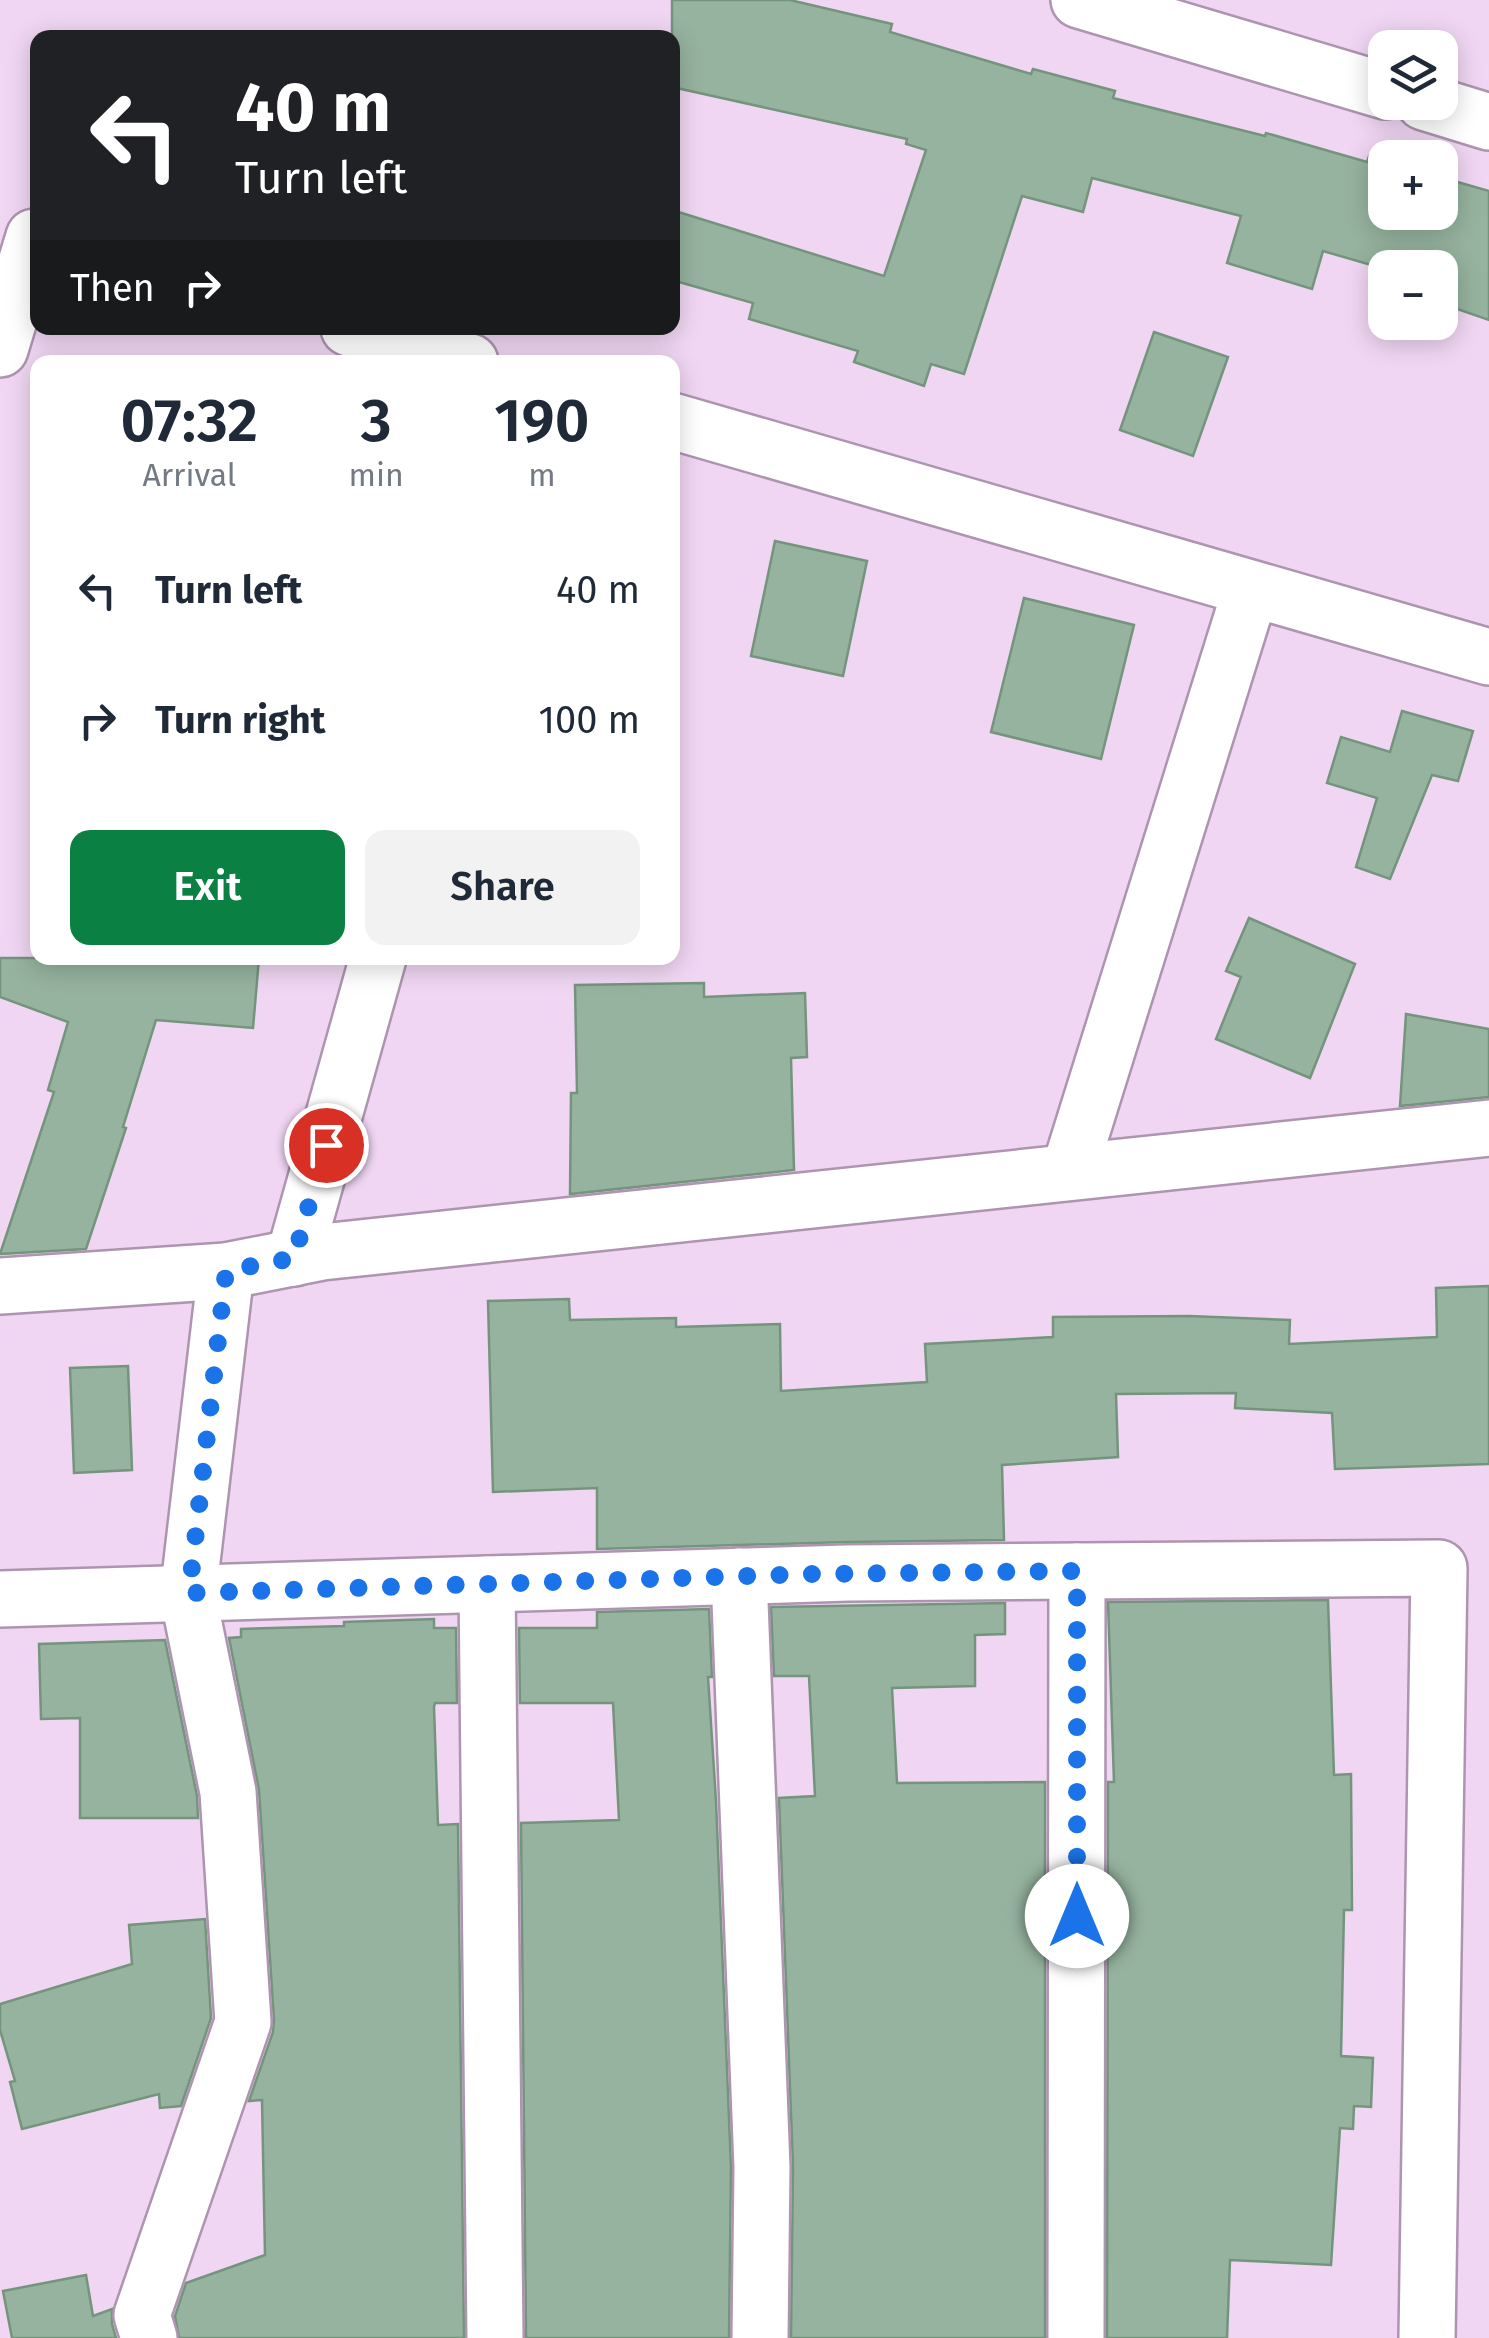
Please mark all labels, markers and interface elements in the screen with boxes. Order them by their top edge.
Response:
map controls [1368,30,1458,340]
button: layers [1368,30,1458,120]
text: 40 m [235,66,391,150]
icon: left [70,70,200,200]
button: + [1368,140,1458,230]
text: Turn left [235,151,407,205]
button: − [1368,250,1458,340]
icon: right [175,260,230,315]
text: Then [70,265,155,311]
text: 07:32 [121,385,258,457]
text: 3 [361,385,392,457]
text: 190 [494,385,589,457]
text: Arrival [142,456,236,494]
text: min [349,456,404,494]
text: m [528,456,556,494]
icon: left [70,563,125,618]
text: Turn left [155,567,302,613]
text: 40 m [556,567,640,613]
icon: right [70,693,125,748]
text: Turn right [155,697,325,743]
text: 100 m [539,697,640,743]
button: Exit [70,830,345,945]
button: Share [365,830,640,945]
pin [284,1103,369,1188]
icon: arrive [299,1118,354,1173]
position arrow [1025,1864,1129,1968]

